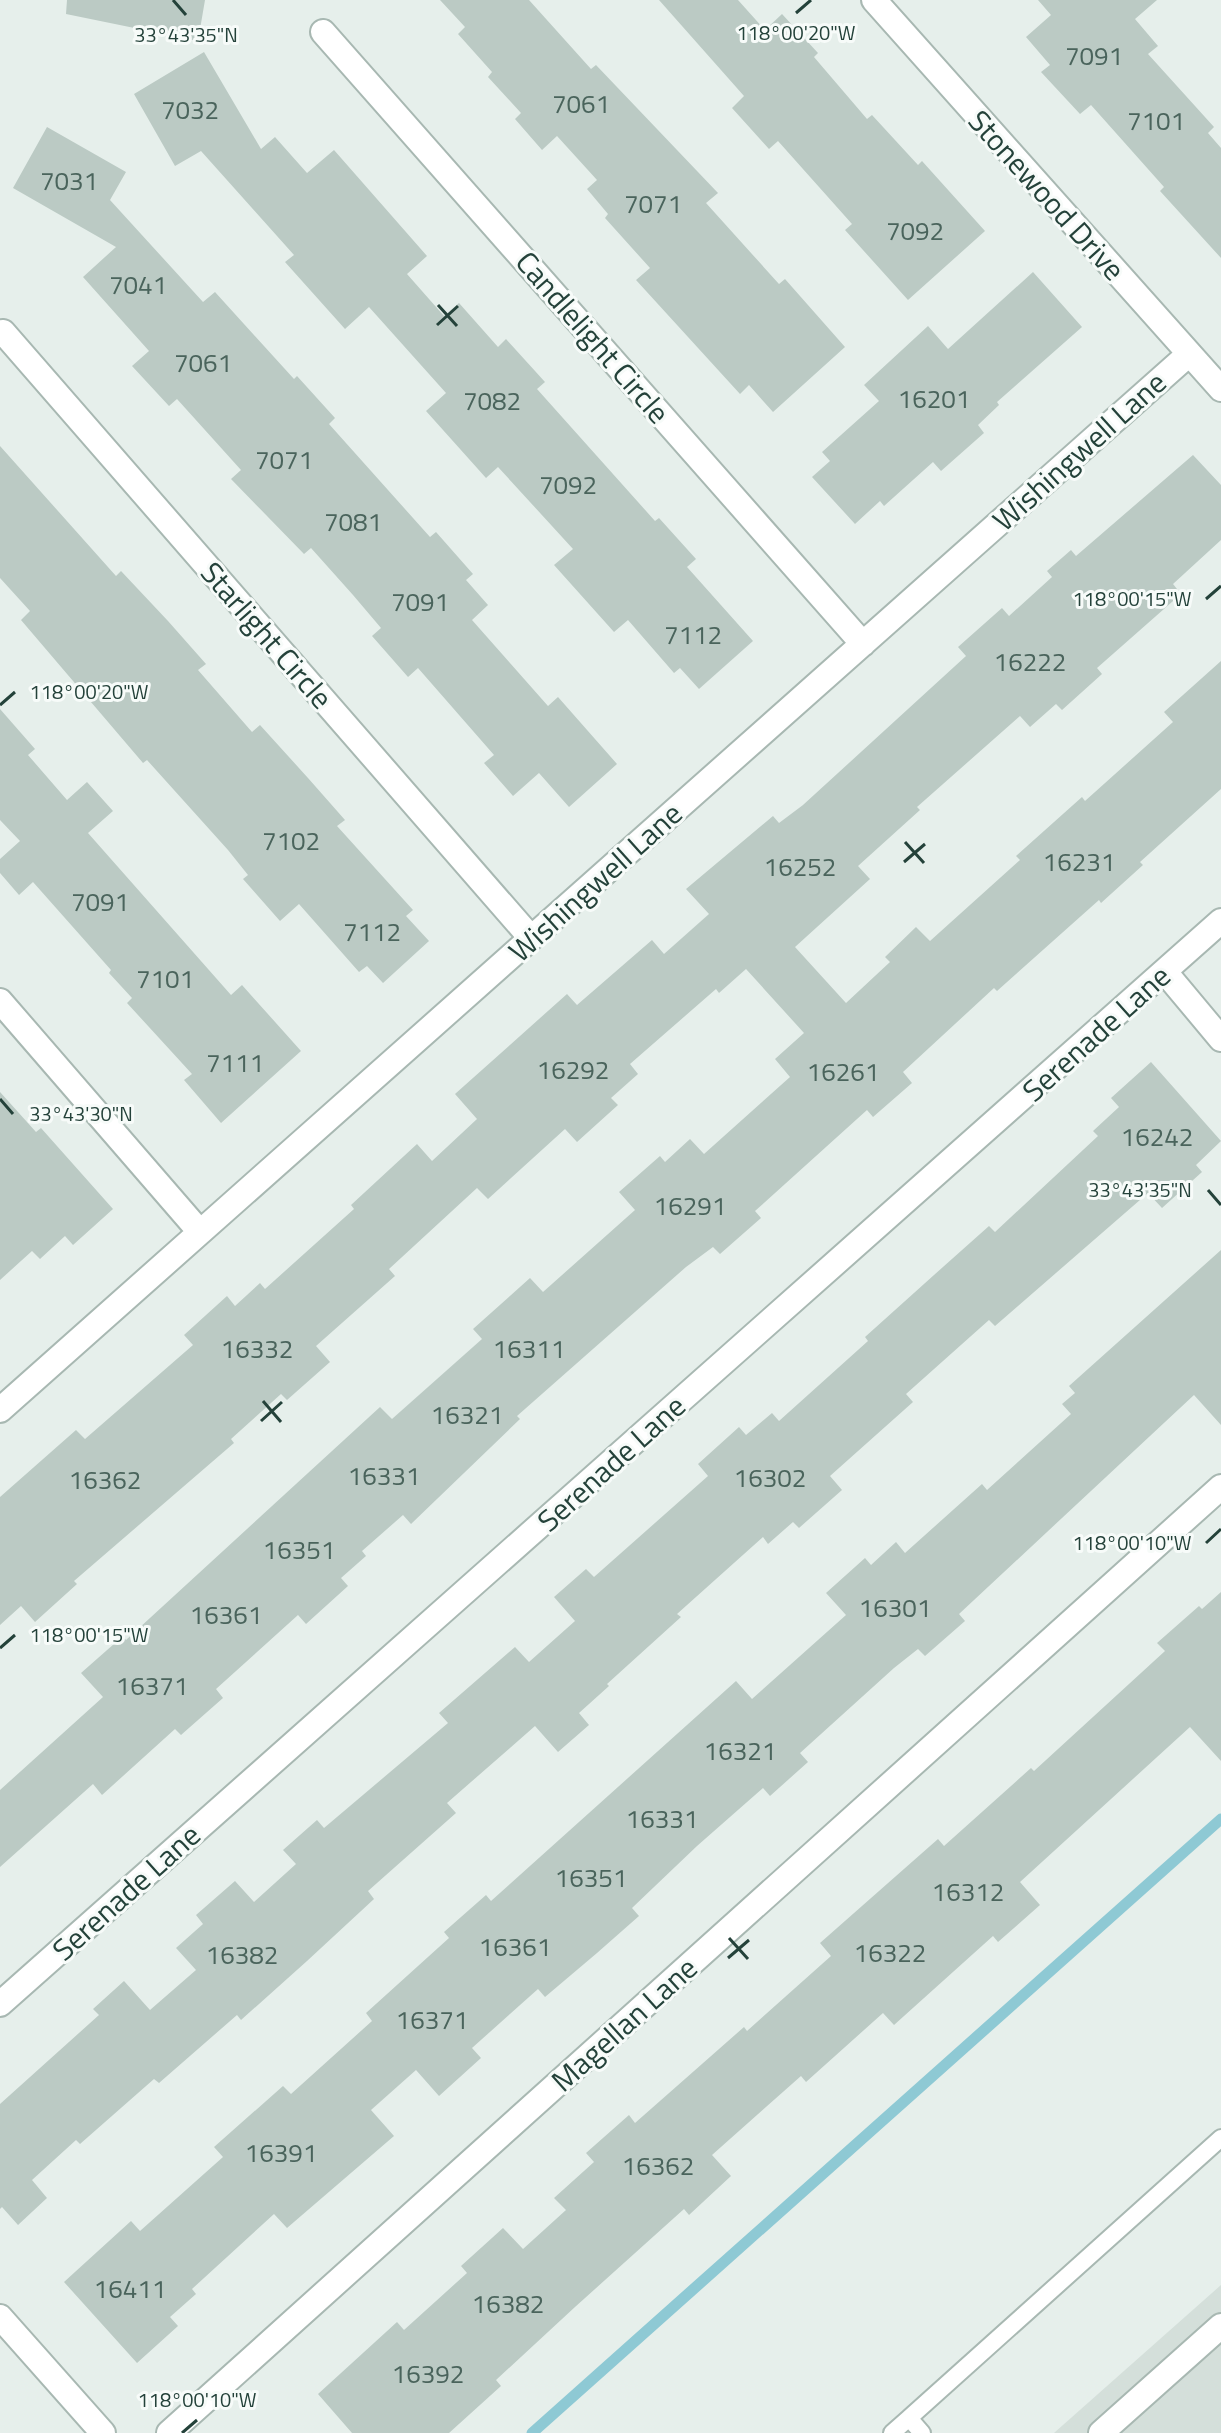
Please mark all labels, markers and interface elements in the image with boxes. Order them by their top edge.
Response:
text: 118°00'20"W [737,17,856,48]
text: 33°43'35"N [134,19,238,50]
house number: 7091 [1065,36,1123,75]
house number: 7061 [552,84,610,123]
house number: 7032 [161,90,219,129]
street label: Stonewood Drive [958,99,1136,291]
house number: 7101 [1127,101,1185,140]
house number: 7031 [40,161,98,200]
house number: 7071 [624,184,682,223]
house number: 7092 [886,211,944,250]
street label: Candlelight Circle [505,241,681,433]
house number: 7041 [109,265,167,304]
house number: 7061 [174,343,232,382]
street label: Wishingwell Lane [982,360,1176,542]
house number: 16201 [898,379,970,418]
house number: 7082 [463,381,521,420]
house number: 7071 [255,440,313,479]
house number: 7092 [539,465,597,504]
house number: 7081 [324,502,382,541]
street label: Starlight Circle [190,551,344,719]
house number: 7091 [391,582,449,621]
text: 118°00'15"W [1073,583,1192,614]
house number: 7112 [664,615,722,654]
house number: 16222 [994,642,1066,681]
text: 118°00'20"W [30,676,149,707]
street label: Wishingwell Lane [498,791,692,973]
house number: 7102 [262,821,320,860]
house number: 16231 [1043,842,1115,881]
house number: 16252 [764,847,836,886]
house number: 7091 [71,882,129,921]
house number: 7112 [343,912,401,951]
street label: Serenade Lane [1011,954,1181,1112]
house number: 7101 [136,959,194,998]
house number: 7111 [206,1043,264,1082]
house number: 16292 [537,1050,609,1089]
house number: 16261 [807,1052,879,1091]
text: 33°43'30"N [29,1098,133,1129]
house number: 16242 [1121,1117,1193,1156]
text: 33°43'35"N [1088,1174,1192,1205]
house number: 16291 [654,1186,726,1225]
house number: 16332 [221,1329,293,1368]
house number: 16311 [493,1329,565,1368]
street label: Serenade Lane [526,1384,696,1542]
house number: 16321 [431,1395,503,1434]
house number: 16331 [348,1456,420,1495]
house number: 16302 [734,1458,806,1497]
house number: 16362 [69,1460,141,1499]
text: 118°00'10"W [1073,1527,1192,1558]
house number: 16351 [263,1530,335,1569]
house number: 16301 [859,1588,931,1627]
house number: 16361 [190,1595,262,1634]
text: 118°00'15"W [30,1619,149,1650]
house number: 16371 [116,1666,188,1705]
house number: 16321 [704,1731,776,1770]
house number: 16331 [626,1799,698,1838]
street label: Serenade Lane [41,1813,211,1971]
house number: 16351 [555,1858,627,1897]
house number: 16312 [932,1872,1004,1911]
house number: 16361 [479,1927,551,1966]
house number: 16322 [854,1933,926,1972]
house number: 16382 [206,1935,278,1974]
street label: Magellan Lane [541,1946,707,2102]
house number: 16371 [396,2000,468,2039]
house number: 16391 [245,2133,317,2172]
house number: 16362 [622,2146,694,2185]
house number: 16411 [94,2269,166,2308]
house number: 16382 [472,2284,544,2323]
house number: 16392 [392,2354,464,2393]
text: 118°00'10"W [138,2384,257,2415]

